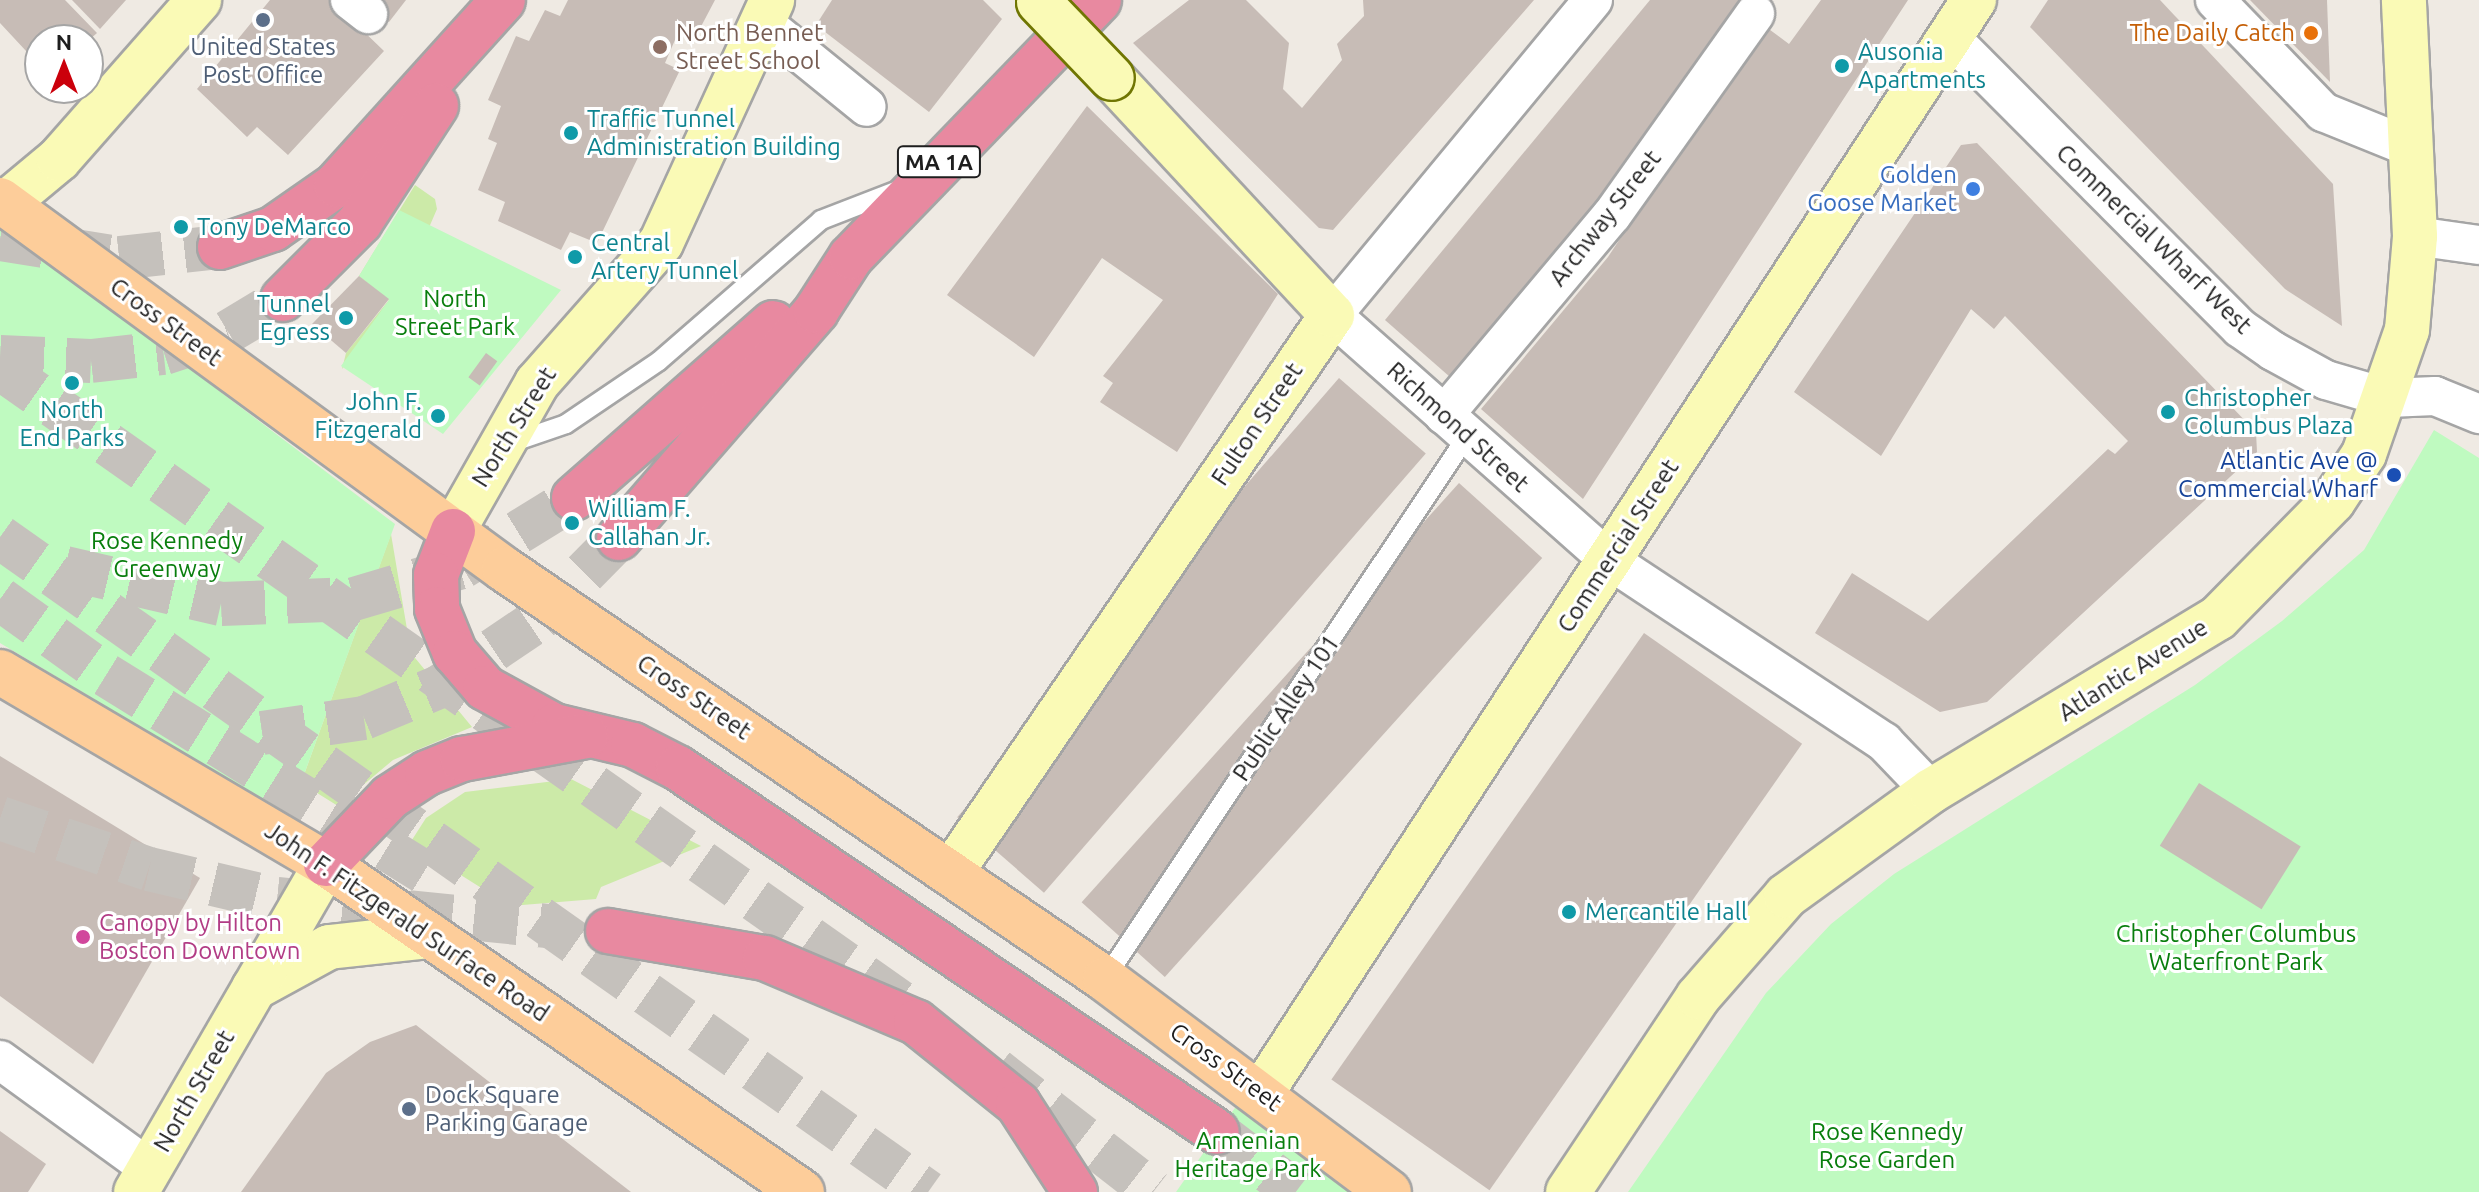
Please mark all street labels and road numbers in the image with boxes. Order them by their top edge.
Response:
street label: Commercial Wharf West [2050,138,2258,340]
road number: MA 1A [895,144,983,180]
street label: Archway Street [1543,144,1667,292]
street label: Cross Street [104,272,228,372]
street label: Richmond Street [1381,356,1535,498]
street label: Fulton Street [1205,357,1309,491]
street label: North Street [466,362,562,492]
street label: Commercial Street [1551,454,1685,638]
street label: Atlantic Avenue [2053,613,2213,727]
street label: Public Alley 101 [1227,629,1345,787]
street label: Cross Street [632,648,756,746]
street label: John F. Fitzgerald Surface Road [260,816,554,1028]
street label: Cross Street [1164,1017,1288,1117]
street label: North Street [148,1025,240,1157]

